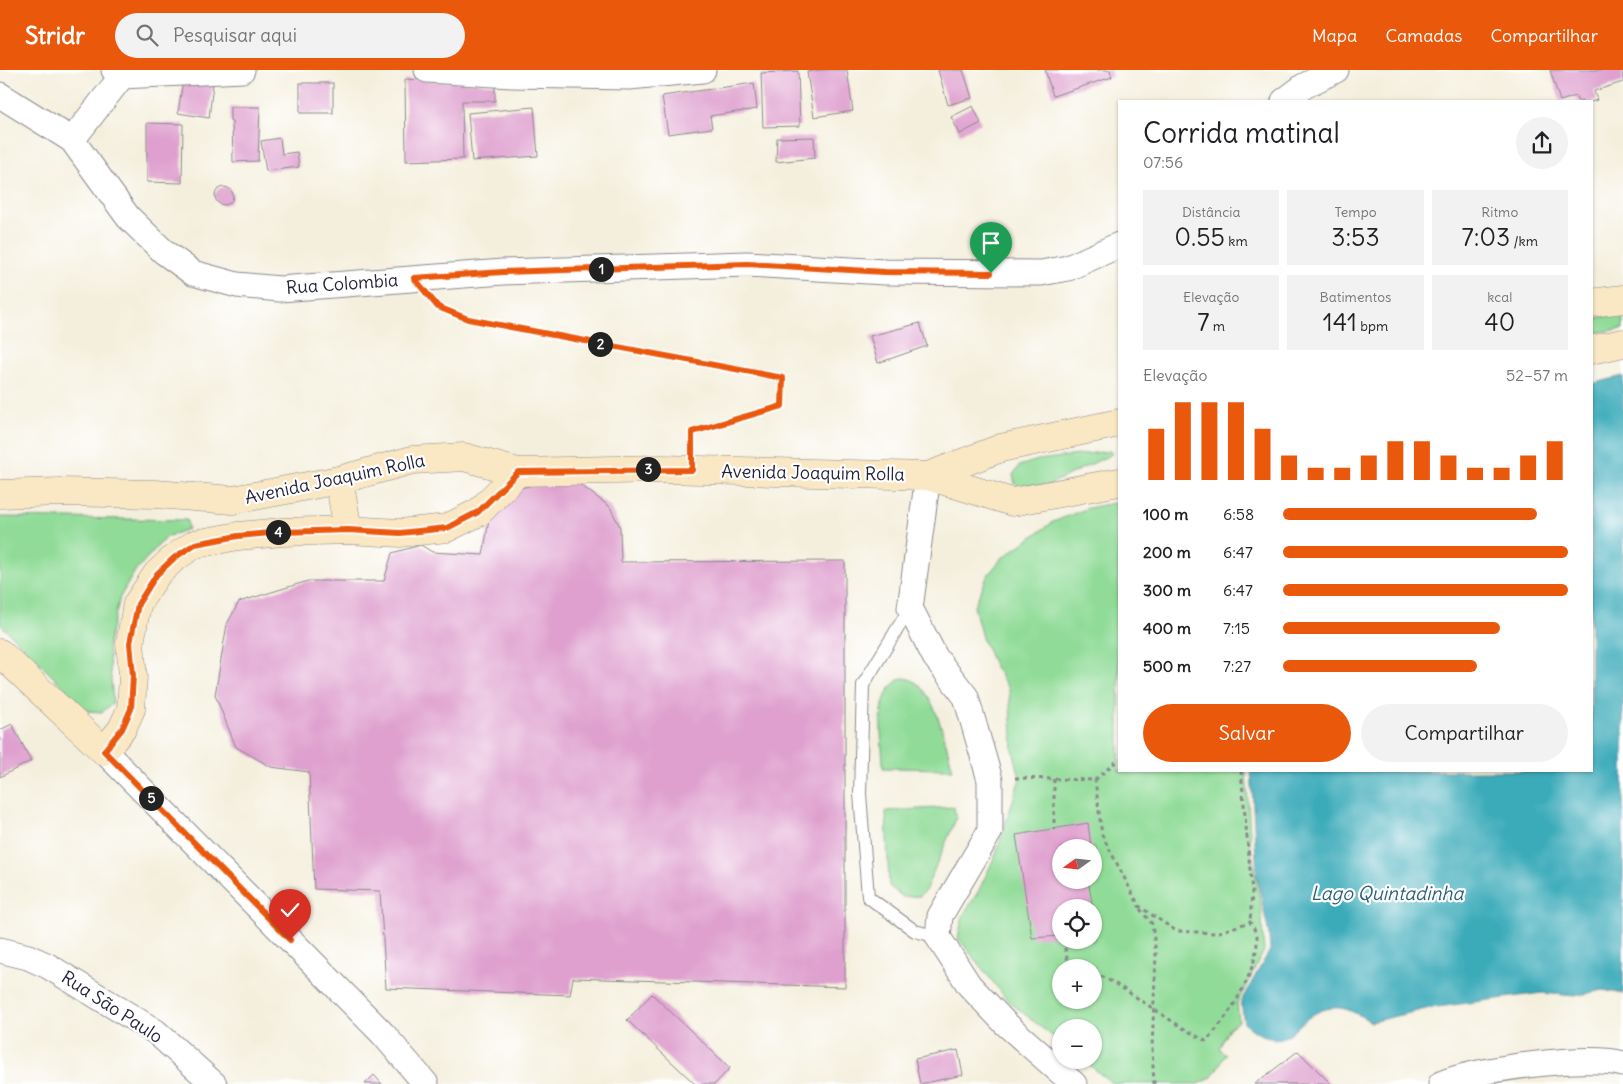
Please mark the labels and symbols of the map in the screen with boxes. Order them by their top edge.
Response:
pin [970,222,1012,273]
pin: 1 [588,256,614,282]
street label: Rua Colombia [285,268,399,299]
pin: 2 [588,332,612,356]
street label: Avenida Joaquim Rolla [243,448,427,509]
pin: 3 [636,456,660,482]
street label: Avenida Joaquim Rolla [721,459,905,486]
pin: 4 [266,520,290,544]
pin: 5 [138,786,164,810]
north arrow [1052,839,1102,889]
water label: Lago Quintadinha [1311,881,1464,905]
pin [269,889,311,940]
street label: Rua São Paulo [57,965,167,1048]

